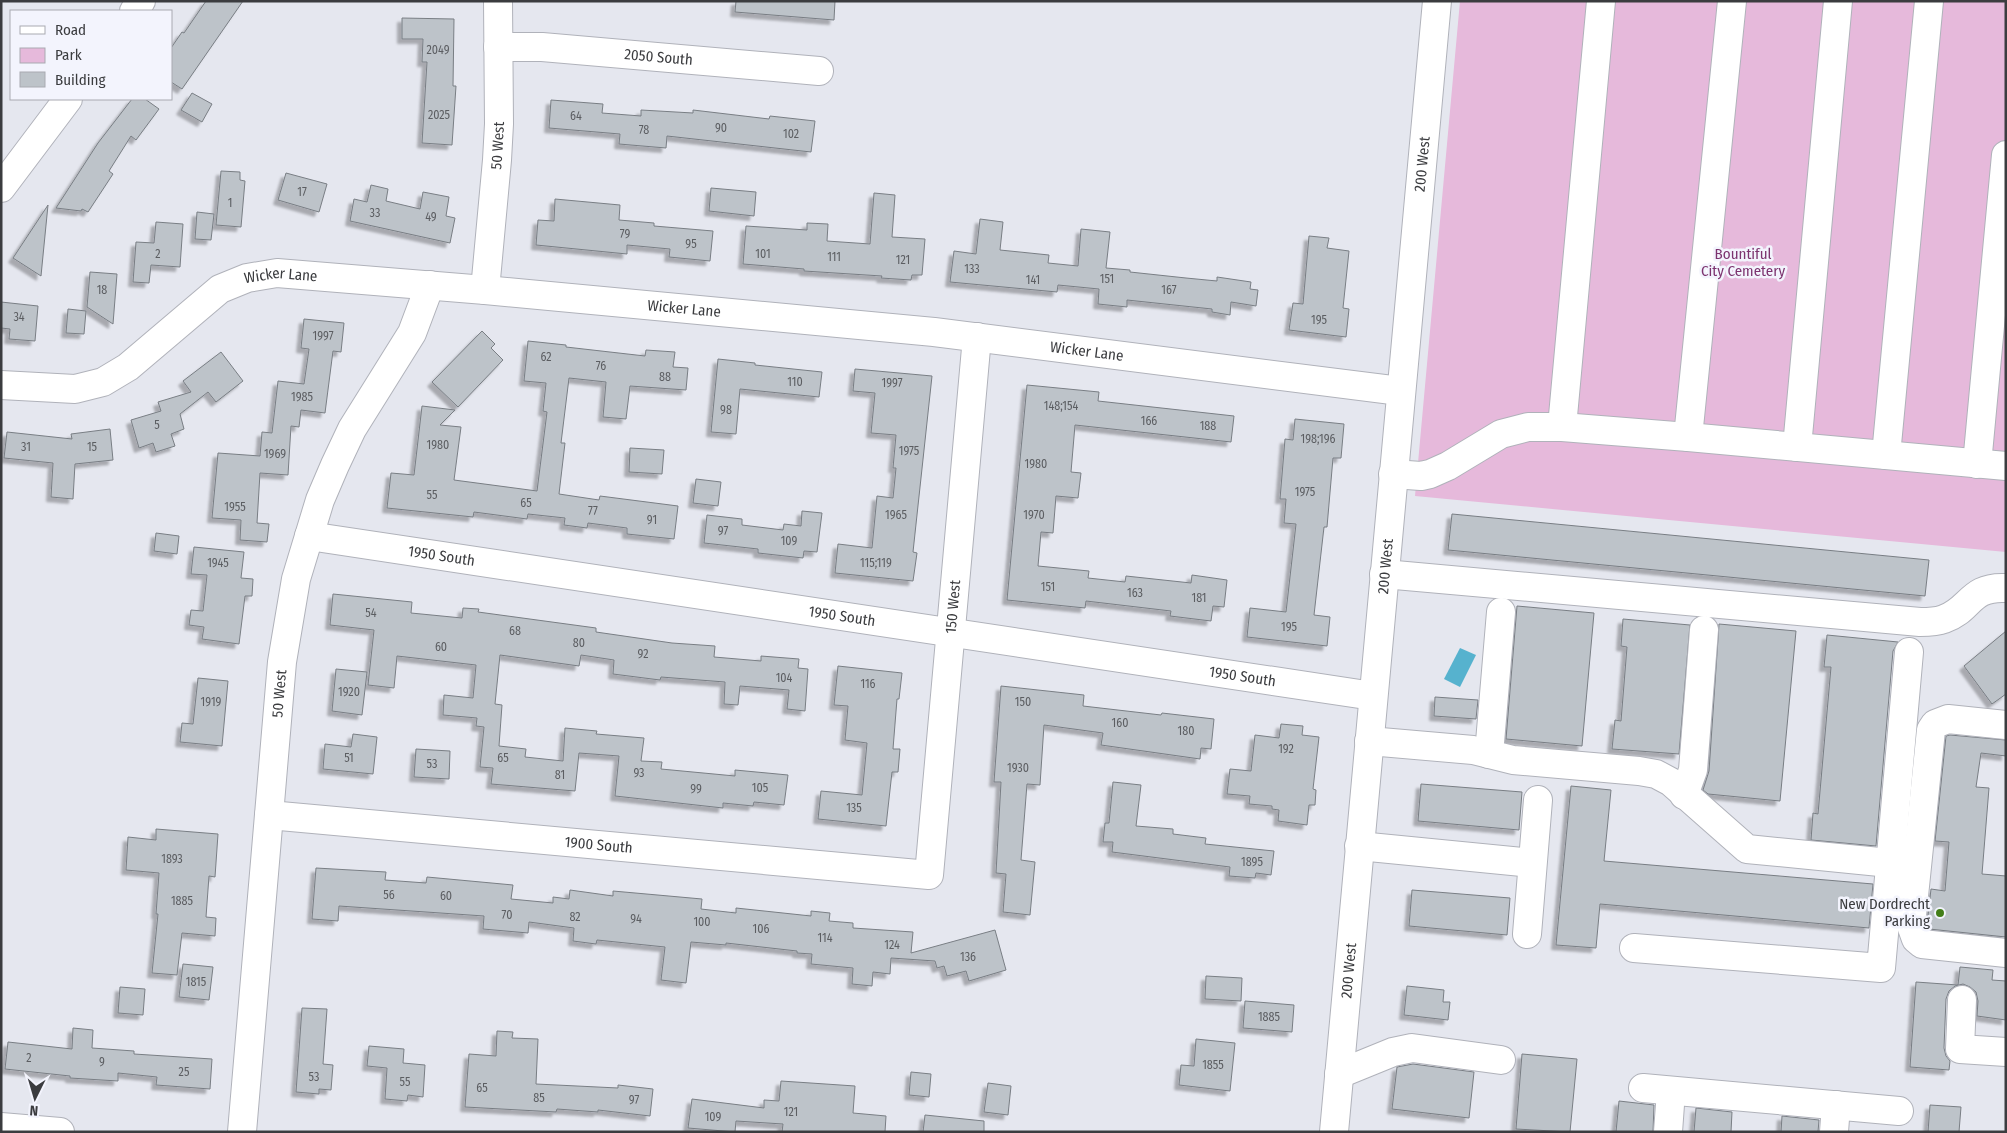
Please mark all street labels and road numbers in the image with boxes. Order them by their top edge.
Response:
street label: 2050 South [624,45,694,69]
street label: 50 West [487,121,508,170]
street label: 200 West [1411,135,1434,193]
street label: Wicker Lane [243,264,318,287]
street label: Wicker Lane [647,296,722,321]
street label: Wicker Lane [1049,338,1125,365]
street label: 200 West [1374,538,1397,595]
street label: 1950 South [407,542,476,570]
street label: 150 West [942,579,964,634]
street label: 1950 South [807,602,877,630]
street label: 1950 South [1208,662,1277,690]
street label: 50 West [268,669,290,718]
street label: 1900 South [564,833,633,857]
street label: 200 West [1337,942,1360,999]

